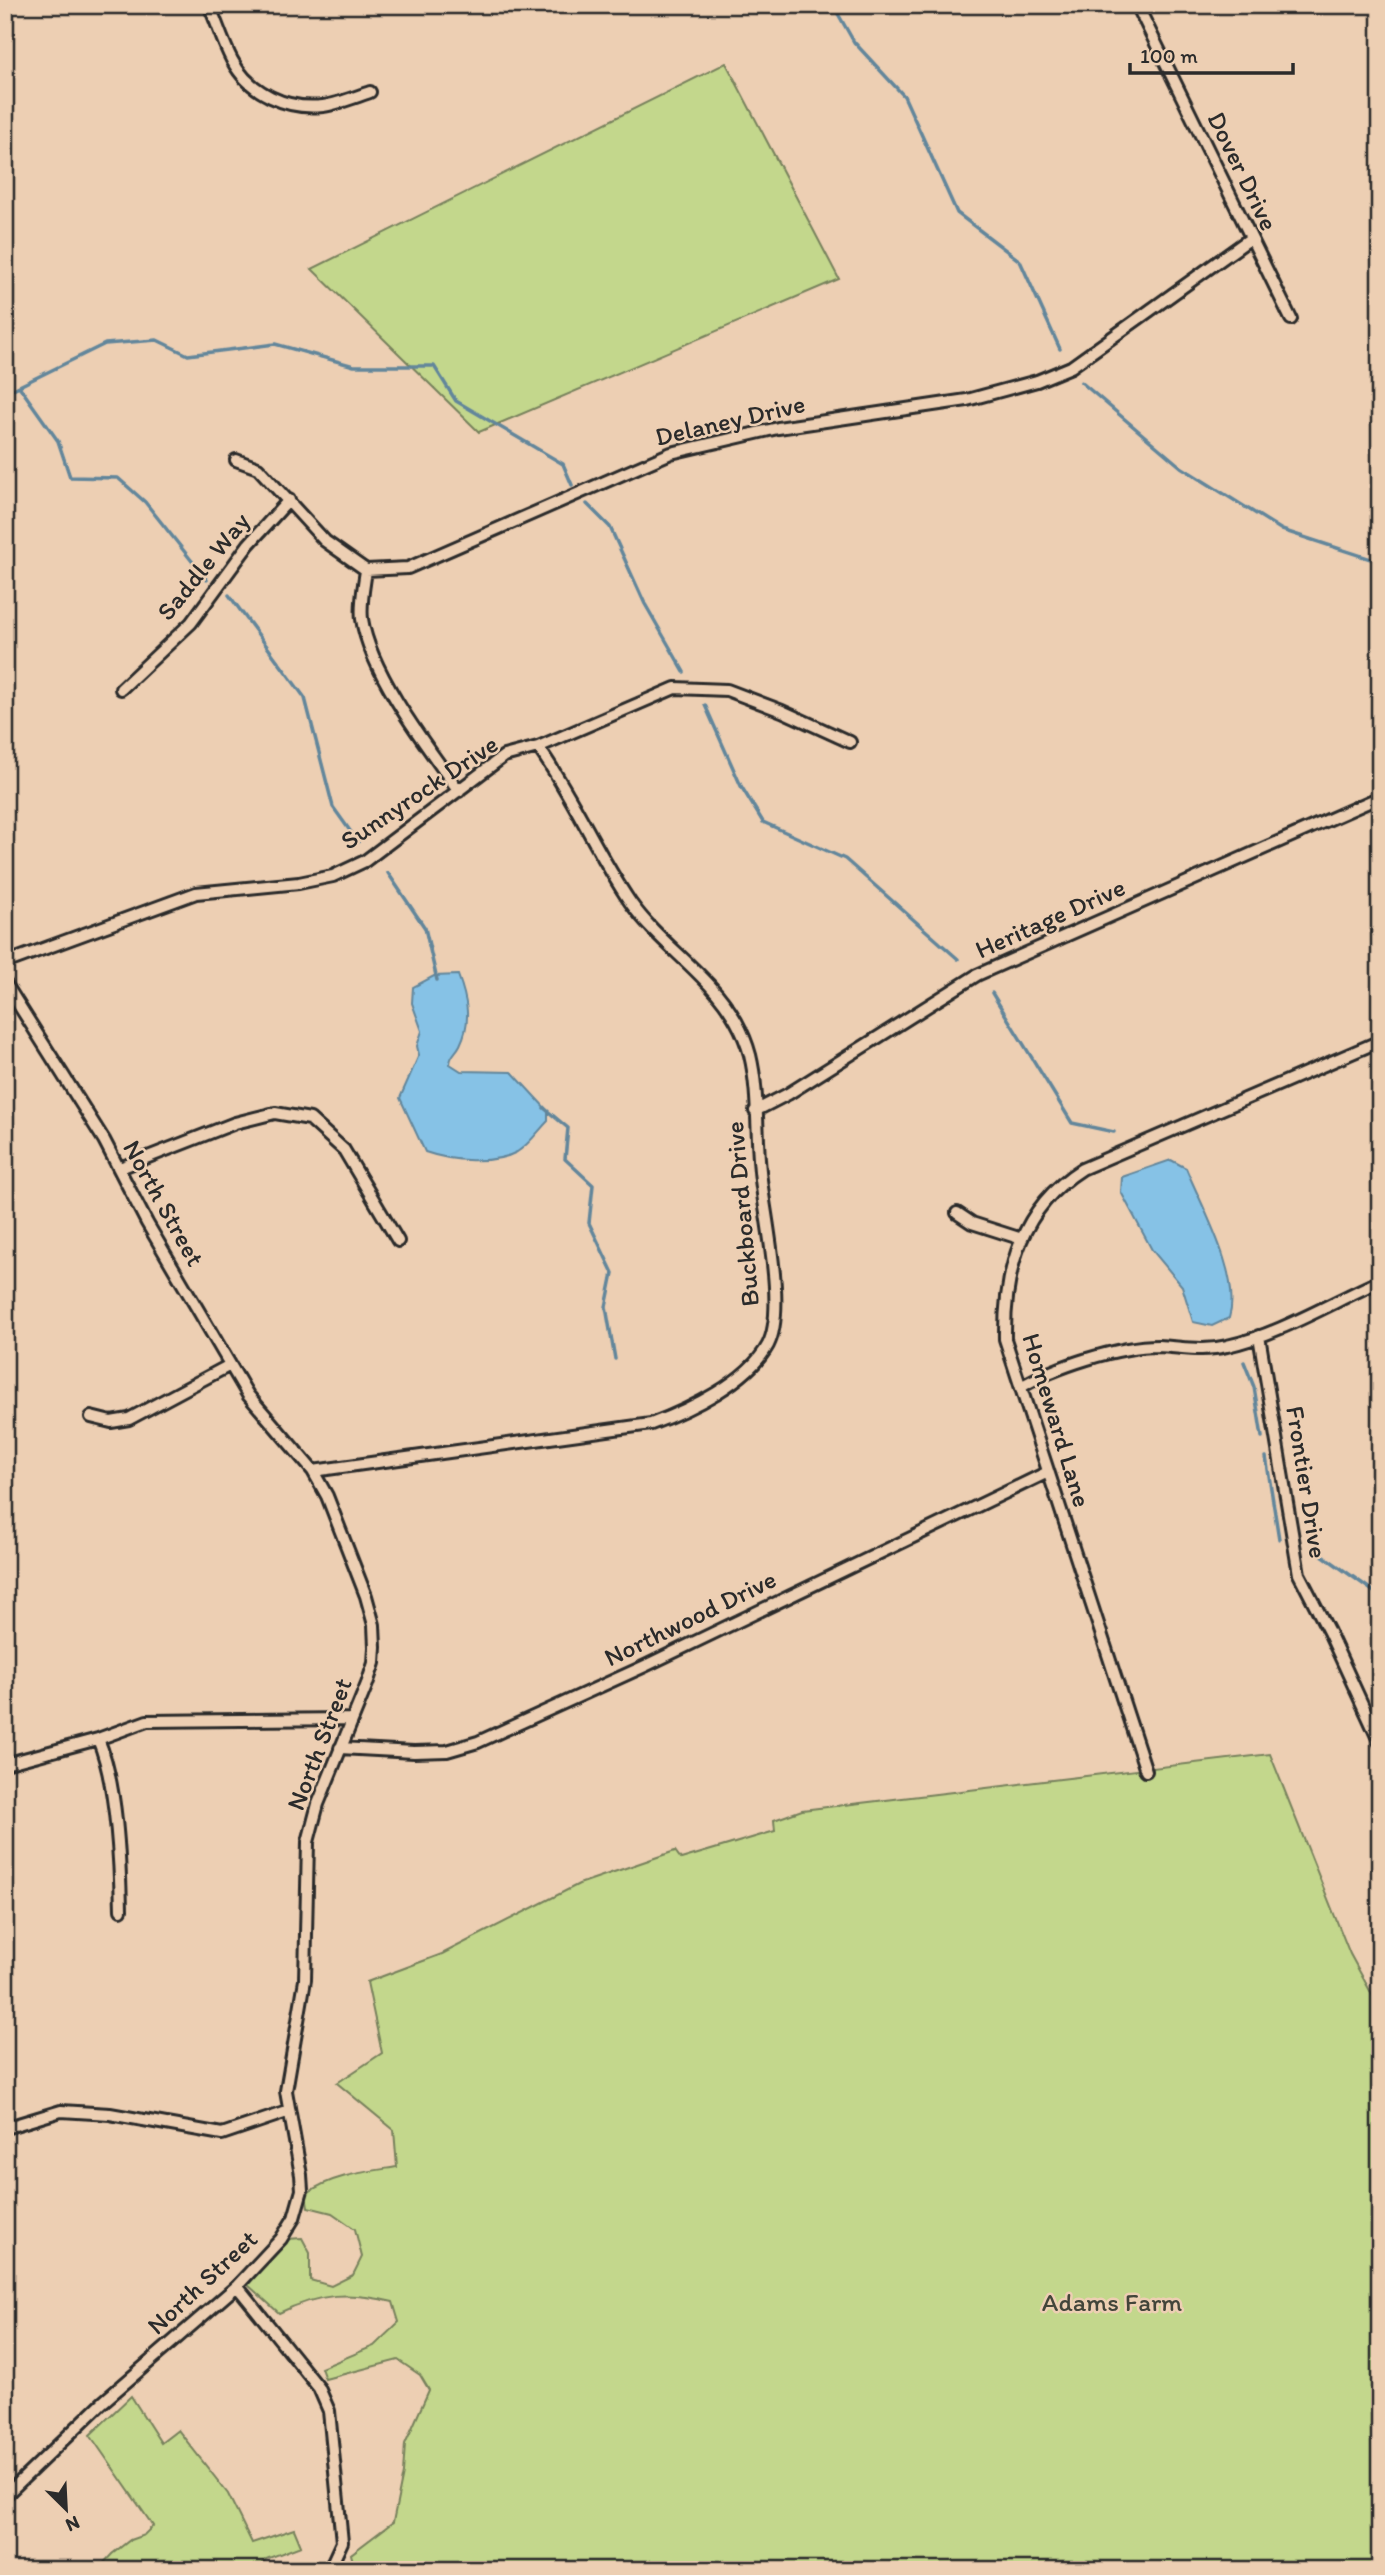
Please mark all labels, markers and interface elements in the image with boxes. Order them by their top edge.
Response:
scale bar [1130,32,1292,76]
text: 100 m [1140,43,1198,68]
street label: Dover Drive [1200,106,1286,236]
street label: Delaney Drive [652,387,808,453]
street label: Saddle Way [150,505,256,627]
street label: Sunnyrock Drive [334,728,504,856]
street label: Heritage Drive [970,871,1130,965]
street label: Buckboard Drive [718,1120,766,1308]
street label: North Street [116,1134,212,1272]
street label: Homeward Lane [1015,1329,1099,1511]
street label: Frontier Drive [1279,1404,1335,1560]
street label: Northwood Drive [599,1563,781,1673]
street label: North Street [279,1673,359,1815]
street label: North Street [140,2223,264,2341]
park label: Adams Farm [1042,2286,1182,2318]
north arrow [32,2474,102,2544]
text: N [62,2511,83,2537]

